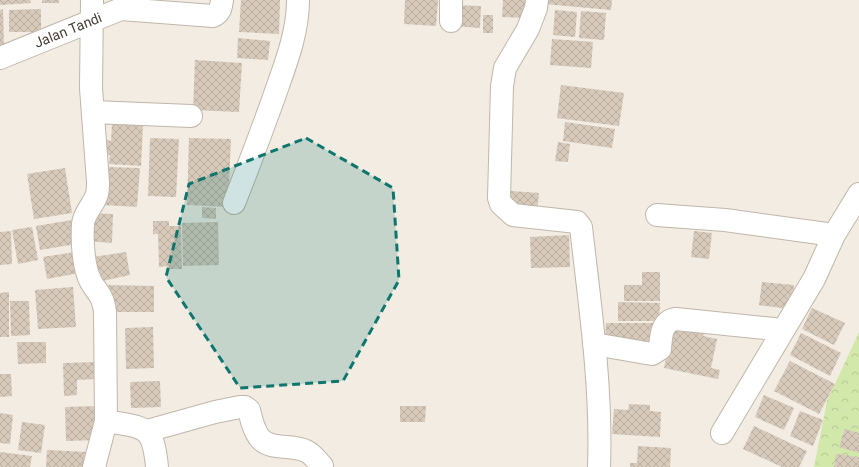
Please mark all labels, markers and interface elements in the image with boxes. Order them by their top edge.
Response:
street label: Jalan Tandi [32,9,104,51]

